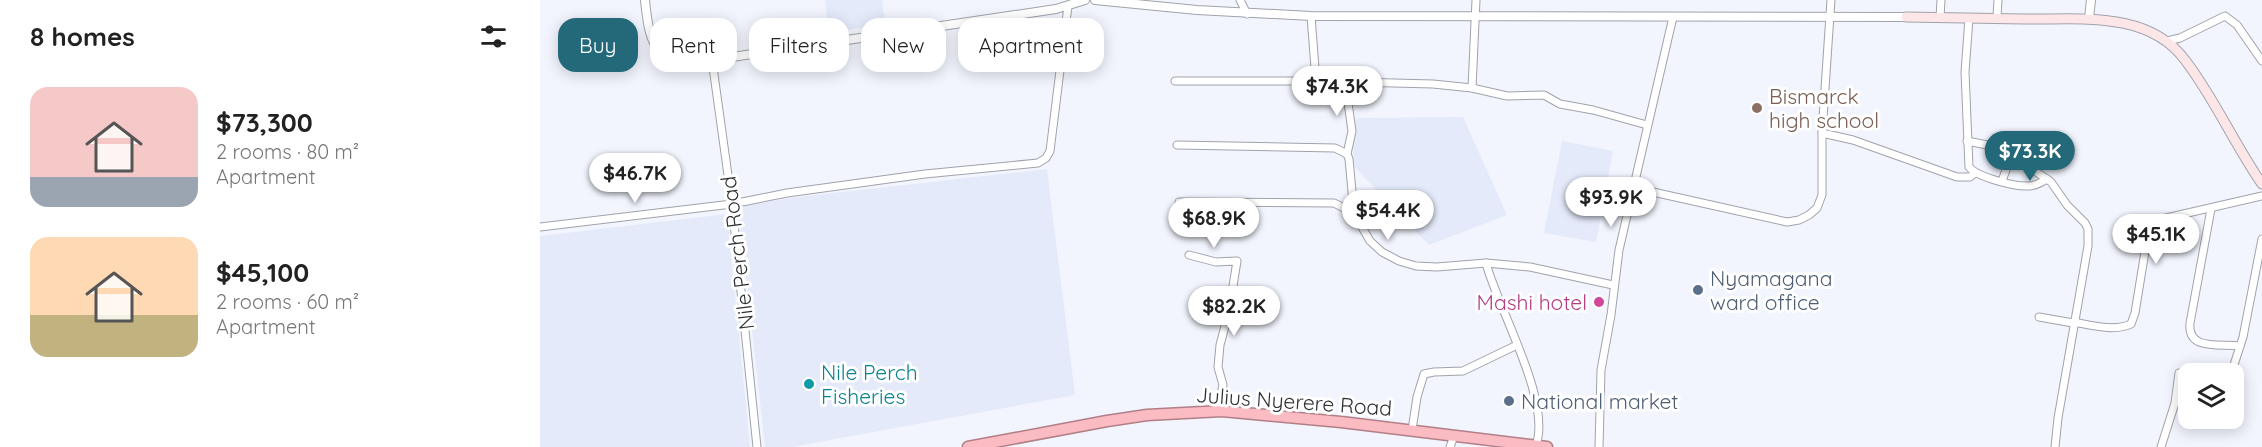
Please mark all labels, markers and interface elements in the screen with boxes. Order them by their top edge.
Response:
chip: Buy [558,18,638,72]
chip: Rent [650,18,737,72]
chip: Filters [749,18,849,72]
chip: New [861,18,946,72]
chip: Apartment [958,18,1104,72]
text: 8 homes [30,20,135,53]
icon: filters [477,20,510,53]
pin: $74.3K [1288,66,1386,117]
text: $74.3K [1306,73,1368,98]
place label: Bismarck high school [1769,83,1879,133]
marker: Bismarck high school [1750,101,1764,115]
text: $73,300 [216,106,313,139]
icon: home [78,111,150,183]
pin: $73.3K [1981,131,2079,182]
text: $73.3K [1999,138,2061,163]
text: 2 rooms · 80 m² [216,139,359,164]
pin: $46.7K [586,153,684,204]
text: $46.7K [603,160,667,185]
text: Apartment [216,164,316,189]
street label: Nile Perch Road [715,175,759,331]
pin: $93.9K [1562,177,1660,228]
text: $93.9K [1579,184,1643,209]
pin: $54.4K [1339,190,1437,241]
text: $54.4K [1356,197,1420,222]
pin: $68.9K [1165,198,1263,249]
text: $68.9K [1182,205,1246,230]
pin: $45.1K [2107,214,2205,265]
text: $45.1K [2126,221,2186,246]
text: $45,100 [216,256,309,289]
icon: home [78,261,150,333]
place label: Nyamagana ward office [1710,265,1832,315]
marker: Nyamagana ward office [1691,283,1705,297]
pin: $82.2K [1185,286,1283,337]
text: 2 rooms · 60 m² [216,289,359,314]
place label: Mashi hotel [1477,289,1587,315]
text: $82.2K [1202,293,1266,318]
marker: Mashi hotel [1592,295,1606,309]
text: Apartment [216,314,316,339]
place label: Nile Perch Fisheries [821,359,918,409]
map controls [2178,363,2244,429]
button: layers [2178,363,2244,429]
marker: Nile Perch Fisheries [802,377,816,391]
street label: Julius Nyerere Road [1195,381,1393,421]
place label: National market [1521,388,1678,414]
marker: National market [1502,394,1516,408]

